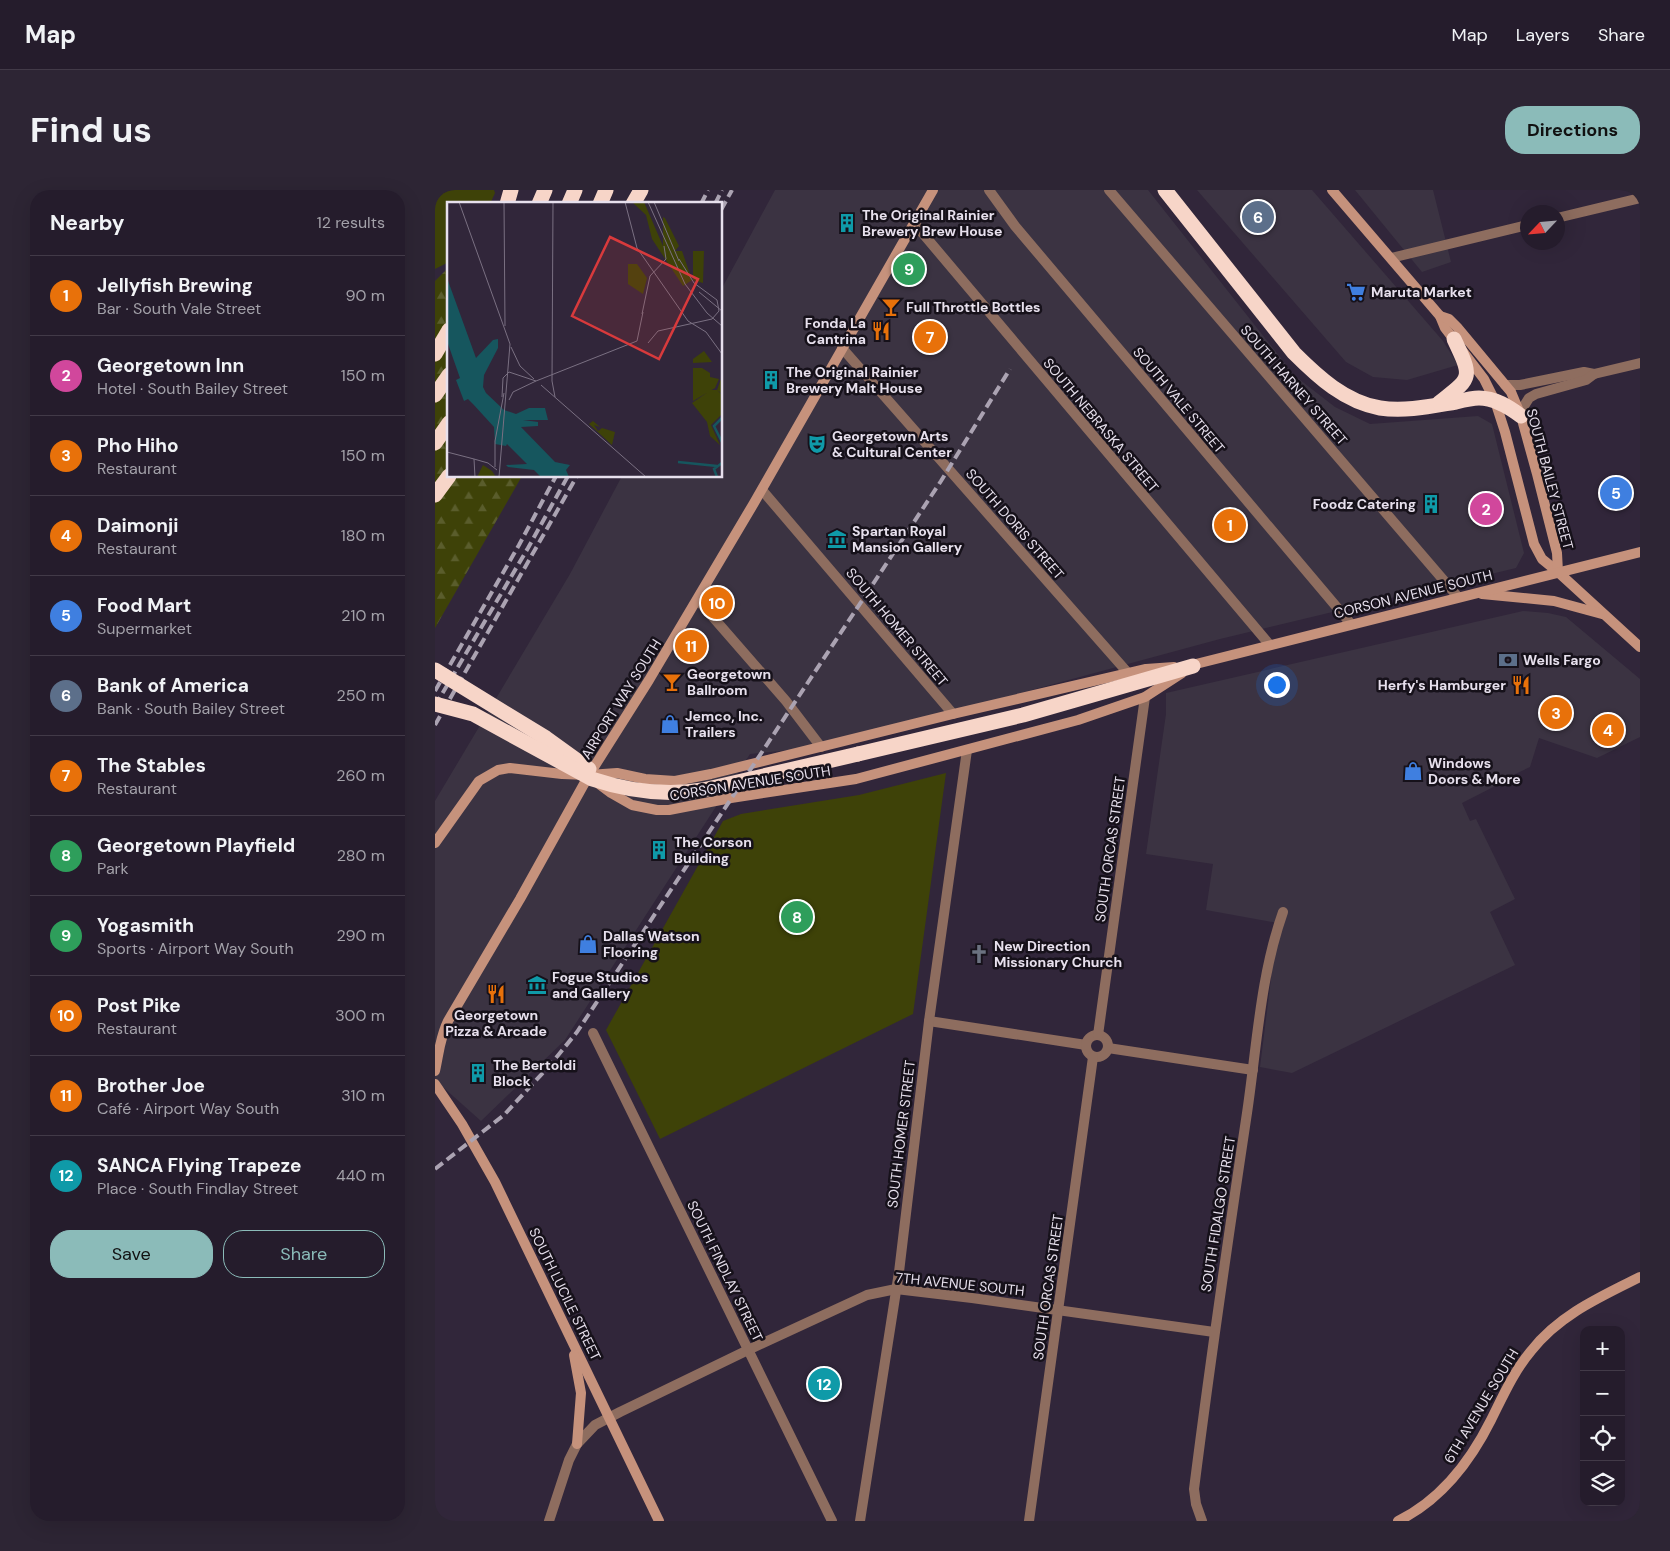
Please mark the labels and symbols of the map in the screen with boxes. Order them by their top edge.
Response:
pin: 6 [1242,198,1274,236]
inset map [447,202,723,478]
north arrow [1520,205,1565,250]
place label: The Original Rainier Brewery Brew House [862,206,1002,240]
building icon: The Original Rainier Brewery Brew House [836,212,858,234]
pin: 9 [893,250,925,288]
supermarket icon: Maruta Market [1345,281,1367,303]
place label: Maruta Market [1371,283,1472,301]
bar icon: Full Throttle Bottles [880,296,902,318]
place label: Full Throttle Bottles [906,298,1041,316]
place label: Fonda La Cantrina [805,314,866,348]
pin: 7 [914,318,946,356]
restaurant icon: Fonda La Cantrina [870,320,892,342]
street label: SOUTH HARNEY STREET [1237,321,1351,449]
street label: SOUTH VALE STREET [1129,343,1229,457]
street label: SOUTH NEBRASKA STREET [1039,354,1163,496]
place label: The Original Rainier Brewery Malt House [786,363,923,397]
building icon: The Original Rainier Brewery Malt House [760,369,782,391]
street label: SOUTH BAILEY STREET [1523,407,1577,551]
place label: Georgetown Arts & Cultural Center [832,427,952,461]
theatre icon: Georgetown Arts & Cultural Center [806,433,828,455]
street label: SOUTH DORIS STREET [962,465,1068,583]
pin: 5 [1600,474,1632,512]
pin: 2 [1470,490,1502,528]
building icon: Foodz Catering [1420,493,1442,515]
place label: Foodz Catering [1313,495,1416,513]
pin: 1 [1214,506,1246,544]
place label: Spartan Royal Mansion Gallery [852,522,963,556]
museum icon: Spartan Royal Mansion Gallery [826,528,848,550]
street label: SOUTH HOMER STREET [842,564,952,690]
street label: CORSON AVENUE SOUTH [1332,566,1494,622]
pin: 10 [701,584,733,622]
pin: 11 [675,627,707,665]
street label: AIRPORT WAY SOUTH [577,636,665,762]
bank icon: Wells Fargo [1497,649,1519,671]
place label: Wells Fargo [1523,651,1601,669]
place label: Georgetown Ballroom [687,665,771,699]
bar icon: Georgetown Ballroom [661,671,683,693]
your location [1264,672,1290,698]
restaurant icon: Herfy's Hamburger [1510,674,1532,696]
place label: Herfy's Hamburger [1378,676,1506,694]
pin: 3 [1540,694,1572,732]
place label: Jemco, Inc. Trailers [685,707,762,741]
pin: 4 [1592,711,1624,749]
shop icon: Jemco, Inc. Trailers [659,713,681,735]
place label: Windows Doors & More [1428,754,1521,788]
shop icon: Windows Doors & More [1402,760,1424,782]
street label: CORSON AVENUE SOUTH [668,761,832,805]
street label: SOUTH ORCAS STREET [1091,775,1129,923]
place label: The Corson Building [674,833,752,867]
building icon: The Corson Building [648,839,670,861]
pin: 8 [781,898,813,936]
place label: Dallas Watson Flooring [603,927,700,961]
shop icon: Dallas Watson Flooring [577,933,599,955]
place label: New Direction Missionary Church [994,937,1122,971]
church icon: New Direction Missionary Church [968,943,990,965]
place label: Fogue Studios and Gallery [552,968,648,1002]
museum icon: Fogue Studios and Gallery [526,974,548,996]
restaurant icon: Georgetown Pizza & Arcade [485,983,507,1005]
place label: Georgetown Pizza & Arcade [445,1006,547,1040]
place label: The Bertoldi Block [493,1056,576,1090]
street label: SOUTH HOMER STREET [883,1059,919,1209]
building icon: The Bertoldi Block [467,1062,489,1084]
street label: SOUTH FIDALGO STREET [1197,1135,1239,1293]
street label: SOUTH FINDLAY STREET [683,1198,767,1345]
street label: SOUTH ORCAS STREET [1029,1213,1067,1361]
street label: SOUTH LUCILE STREET [525,1225,605,1363]
street label: 7TH AVENUE SOUTH [895,1268,1025,1300]
street label: 6TH AVENUE SOUTH [1440,1345,1522,1467]
pin: 12 [808,1365,840,1403]

